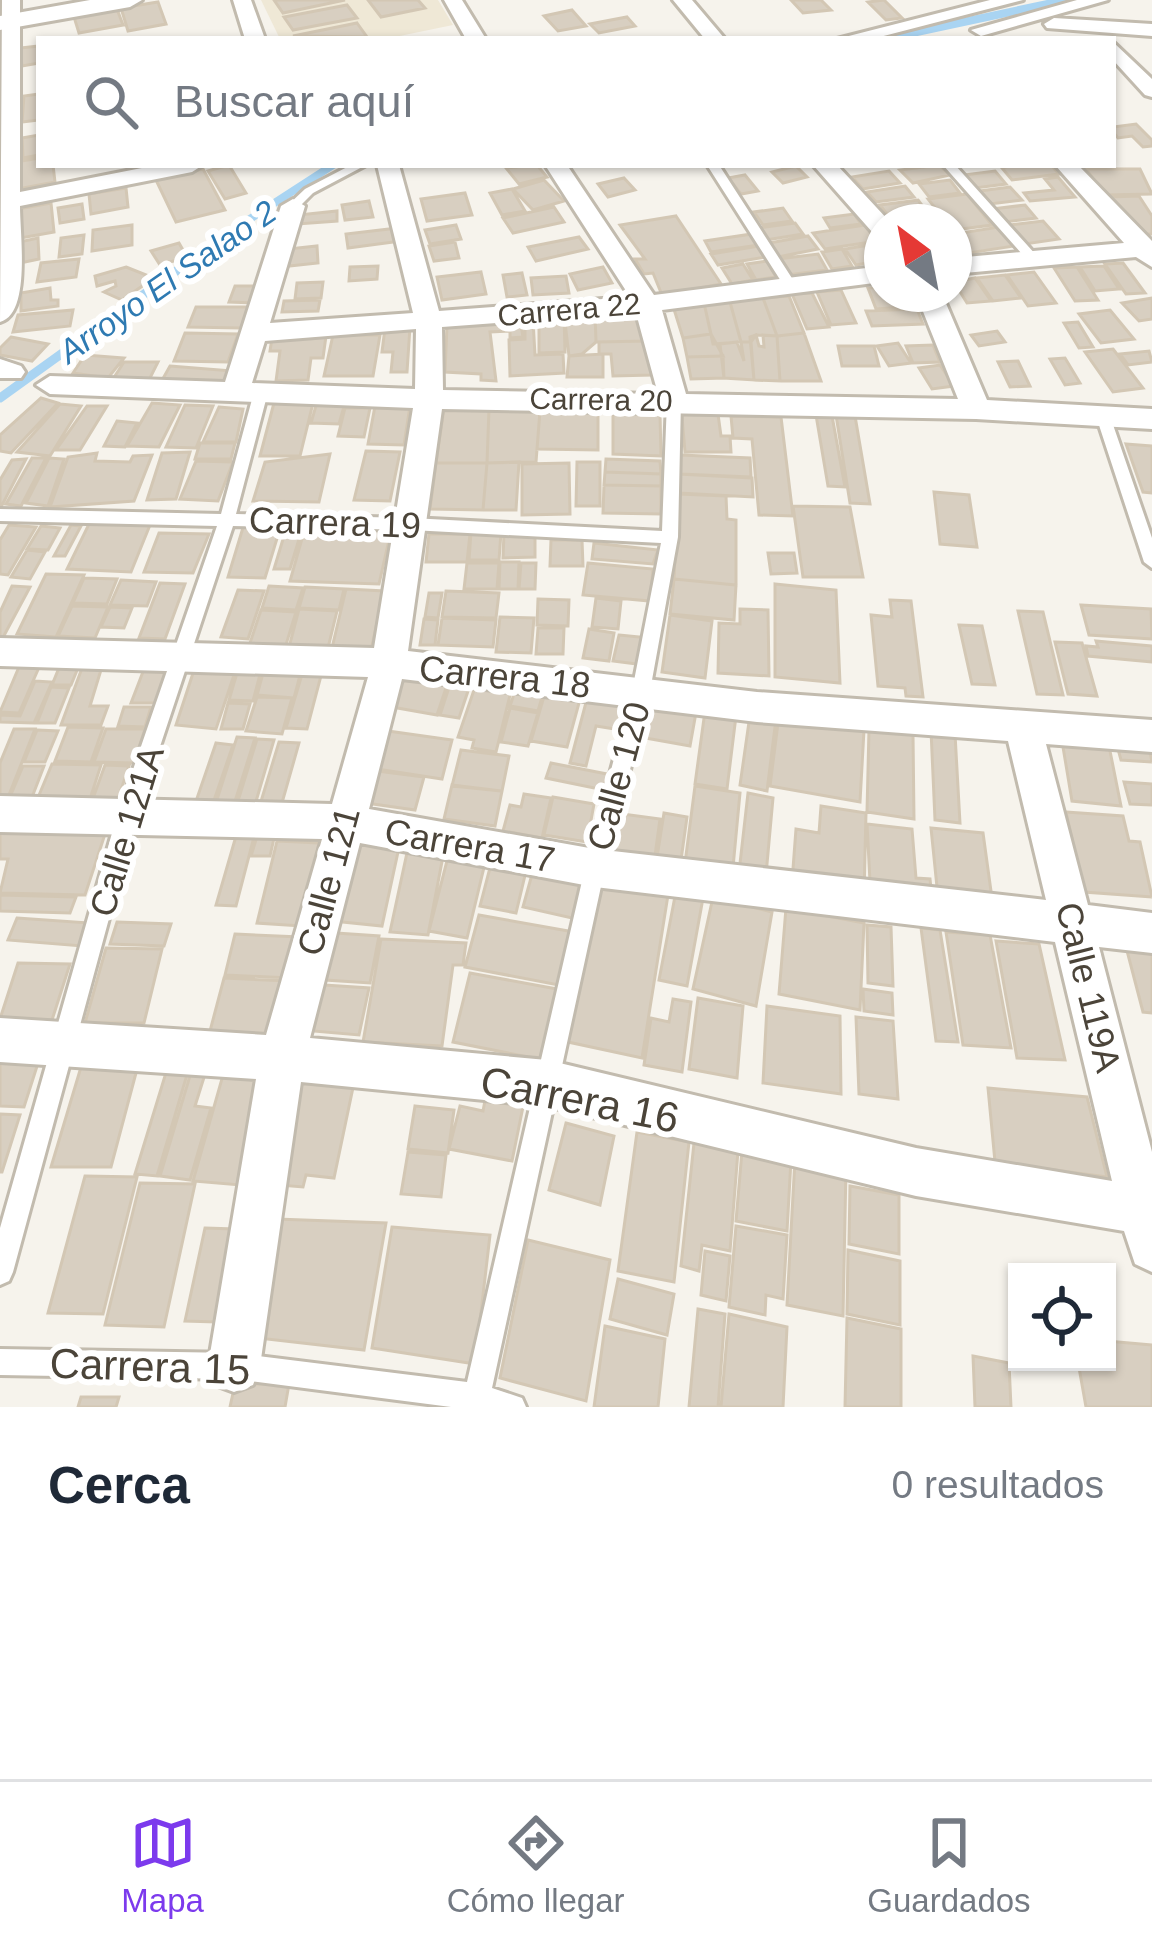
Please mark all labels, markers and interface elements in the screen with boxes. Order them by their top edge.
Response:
search box [36,36,1116,168]
icon: search [78,69,144,135]
text: Buscar aquí [174,76,414,127]
water label: Arroyo El Salao 2 [50,193,283,371]
north arrow [864,204,972,312]
street label: Carrera 22 [496,287,642,332]
street label: Carrera 20 [529,382,673,417]
street label: Carrera 19 [248,499,422,546]
street label: Carrera 18 [417,647,593,706]
street label: Calle 120 [579,697,658,855]
street label: Calle 121A [81,741,172,921]
street label: Calle 121 [289,802,368,960]
street label: Carrera 17 [382,810,558,881]
street label: Calle 119A [1048,898,1129,1076]
street label: Carrera 16 [477,1057,683,1142]
map controls [1008,1263,1116,1371]
button: locate [1008,1263,1116,1371]
street label: Carrera 15 [49,1340,251,1393]
text: Cerca [48,1457,190,1514]
text: 0 resultados [892,1463,1104,1506]
tab: Mapa [121,1810,204,1920]
tab: Cómo llegar [447,1810,625,1920]
tab: Guardados [867,1810,1031,1920]

